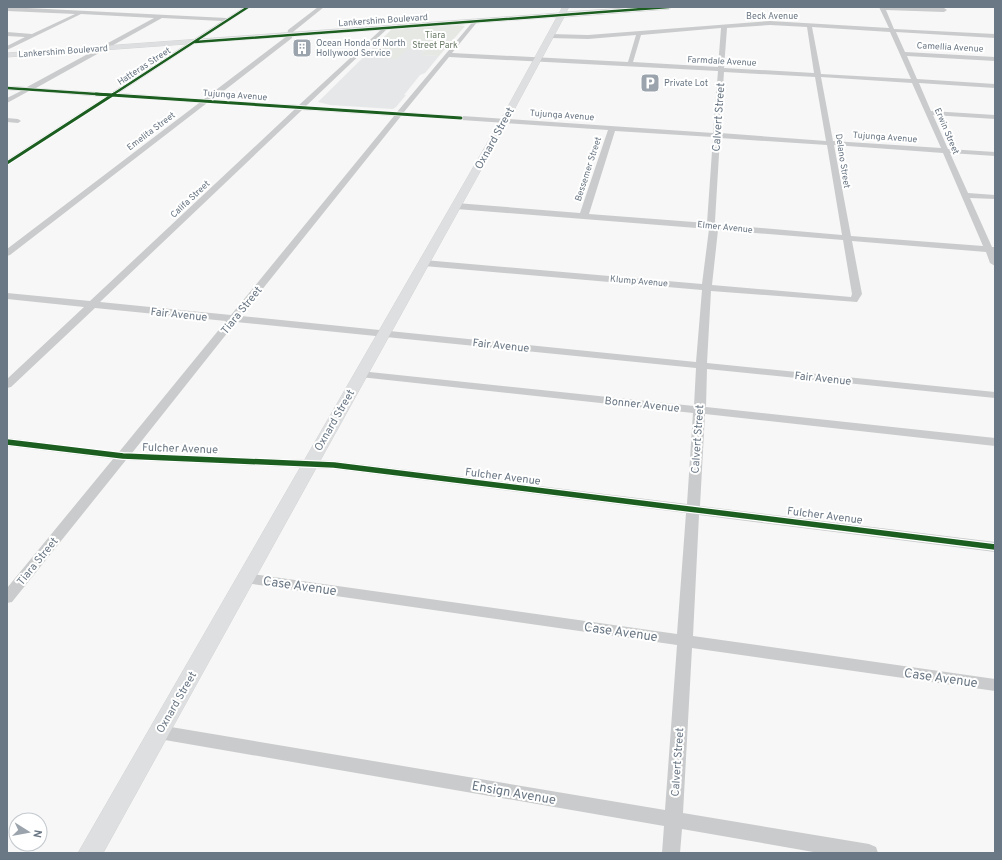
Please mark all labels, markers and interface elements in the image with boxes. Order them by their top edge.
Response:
street label: Beck Avenue [746,11,798,22]
street label: Lankershim Boulevard [338,12,428,29]
park label: Tiara Street Park [412,30,458,51]
building icon: Ocean Honda of North Hollywood Service [291,37,313,59]
place label: Ocean Honda of North Hollywood Service [316,38,406,59]
street label: Camellia Avenue [916,40,984,55]
street label: Lankershim Boulevard [18,43,108,60]
street label: Hatteras Street [116,45,173,88]
street label: Farmdale Avenue [687,54,757,69]
parking icon: Private Lot [639,72,661,94]
place label: Private Lot [664,78,708,89]
street label: Calvert Street [710,82,728,152]
street label: Tujunga Avenue [202,88,268,103]
street label: Oxnard Street [472,105,518,172]
street label: Erwin Street [932,106,961,156]
street label: Tujunga Avenue [529,108,595,123]
street label: Emelita Street [125,110,178,153]
street label: Tujunga Avenue [852,130,918,145]
street label: Delano Street [833,133,852,189]
street label: Bessemer Street [573,136,604,203]
street label: Califa Street [168,178,212,220]
street label: Elmer Avenue [697,219,753,236]
street label: Klump Avenue [610,273,669,290]
street label: Tiara Street [218,284,265,338]
street label: Fair Avenue [150,305,208,325]
street label: Fair Avenue [472,336,530,356]
street label: Fair Avenue [794,369,852,389]
street label: Oxnard Street [312,387,358,454]
street label: Bonner Avenue [604,394,680,416]
street label: Calvert Street [689,404,707,474]
street label: Fulcher Avenue [142,441,218,457]
street label: Fulcher Avenue [464,465,542,489]
street label: Fulcher Avenue [786,504,864,528]
street label: Tiara Street [14,535,61,589]
street label: Case Avenue [262,574,338,600]
street label: Case Avenue [583,620,659,646]
street label: Case Avenue [903,666,979,692]
street label: Oxnard Street [154,669,200,736]
street label: Calvert Street [669,727,687,797]
street label: Ensign Avenue [470,779,557,809]
north arrow [8,812,48,852]
text: N [29,829,44,839]

